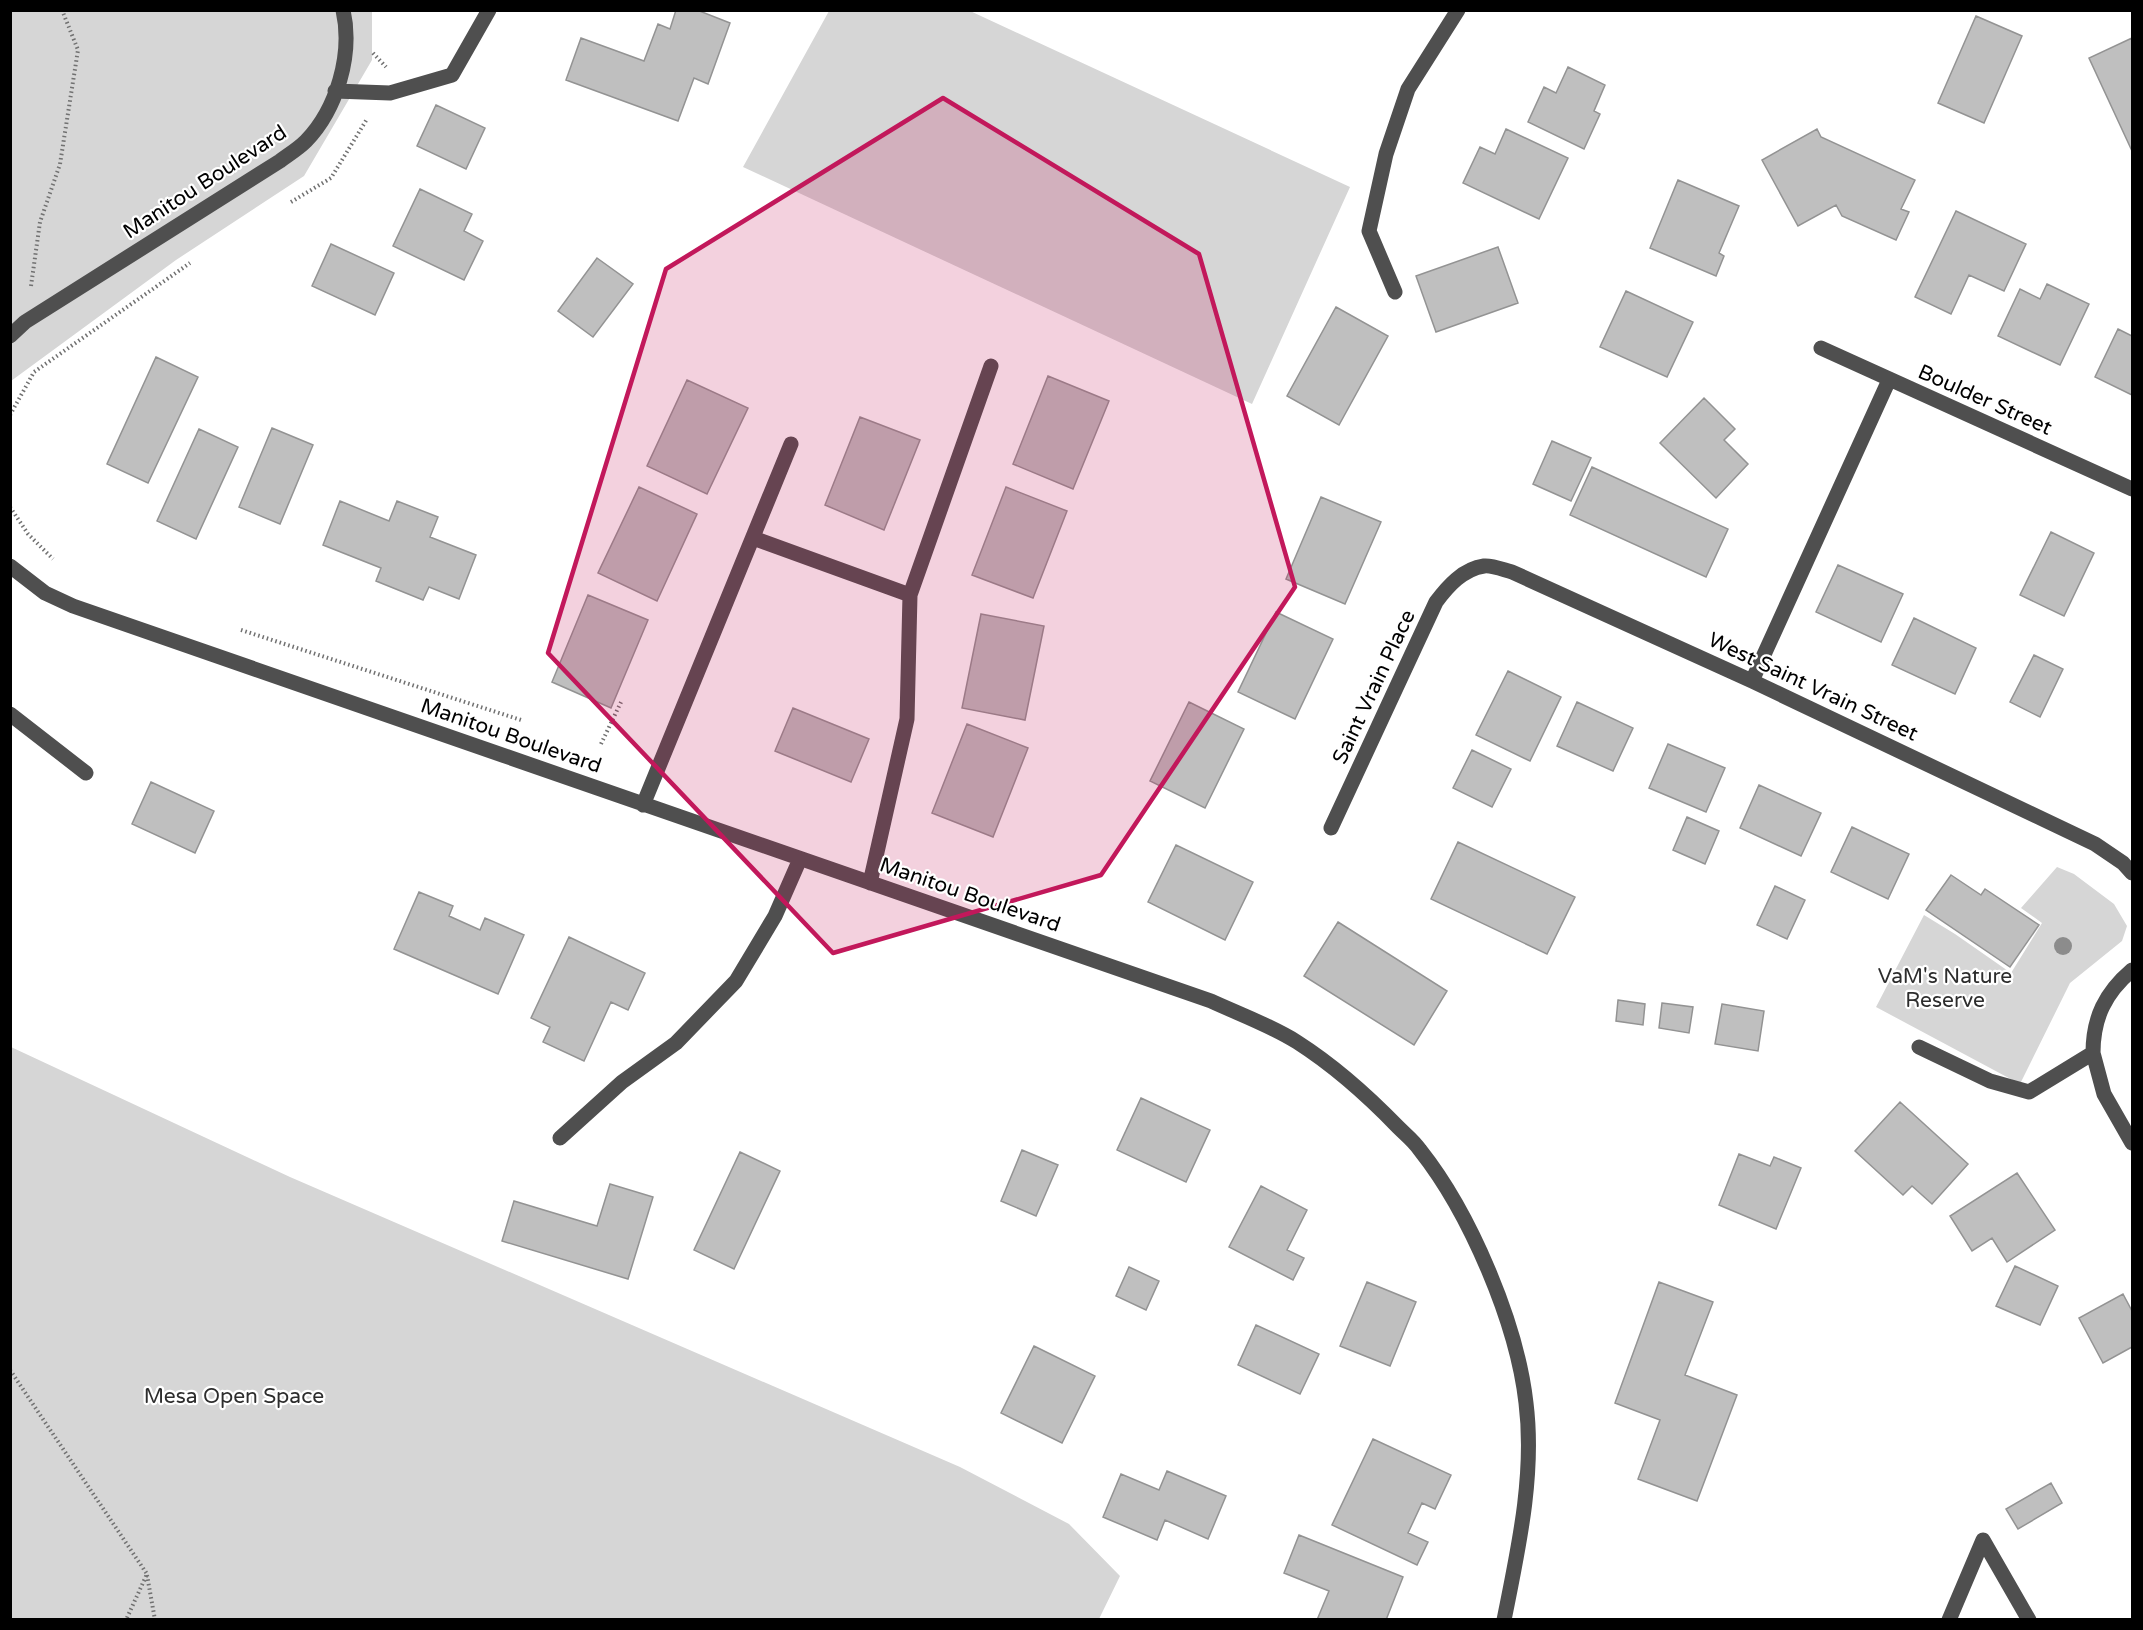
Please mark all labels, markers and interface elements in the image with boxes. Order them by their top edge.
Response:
street label: Manitou Boulevard [119,120,291,244]
street label: Boulder Street [1914,359,2056,441]
street label: Saint Vrain Place [1327,606,1421,768]
street label: West Saint Vrain Street [1704,627,1922,747]
street label: Manitou Boulevard [417,693,605,779]
street label: Manitou Boulevard [876,852,1064,938]
park label: VaM's Nature Reserve [1878,964,2012,1013]
park label: Mesa Open Space [144,1384,324,1409]

